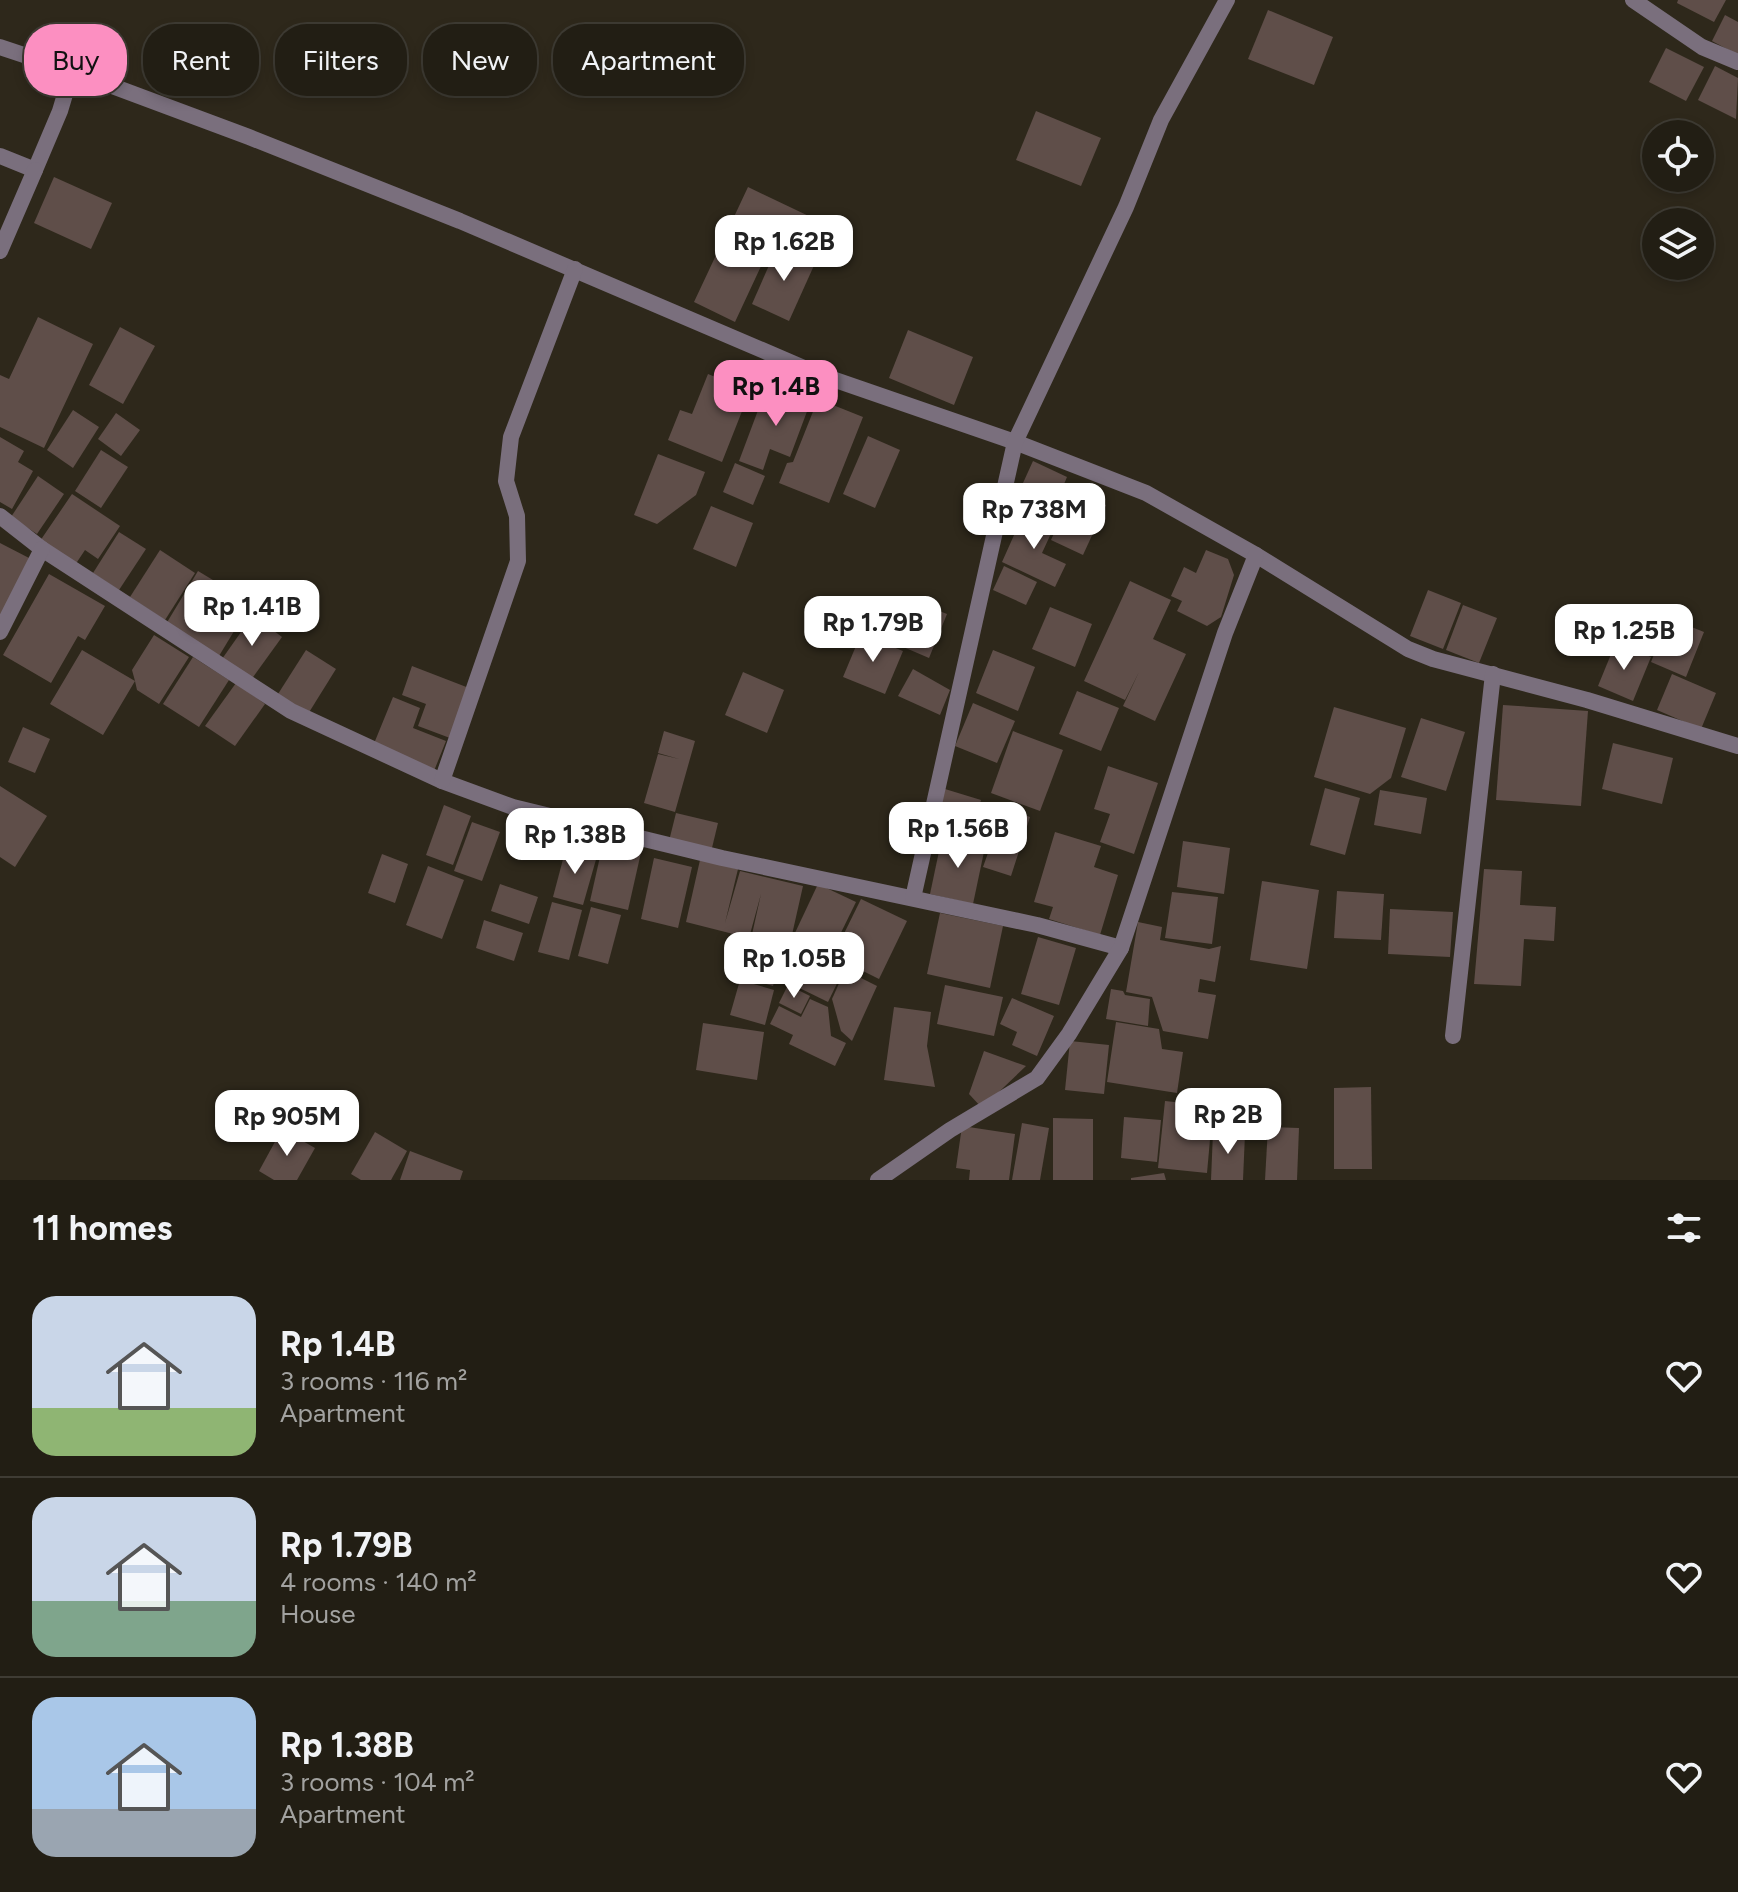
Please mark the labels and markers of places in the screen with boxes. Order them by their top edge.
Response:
pin: Rp 1.62B [701,215,867,283]
pin: Rp 1.4B [702,360,850,428]
pin: Rp 738M [960,483,1108,551]
pin: Rp 1.41B [169,580,335,648]
pin: Rp 1.79B [790,596,956,664]
pin: Rp 1.25B [1541,604,1707,672]
pin: Rp 1.56B [875,802,1041,870]
pin: Rp 1.38B [492,808,658,876]
pin: Rp 1.05B [711,932,877,1000]
pin: Rp 2B [1172,1088,1284,1156]
pin: Rp 905M [213,1090,361,1158]

